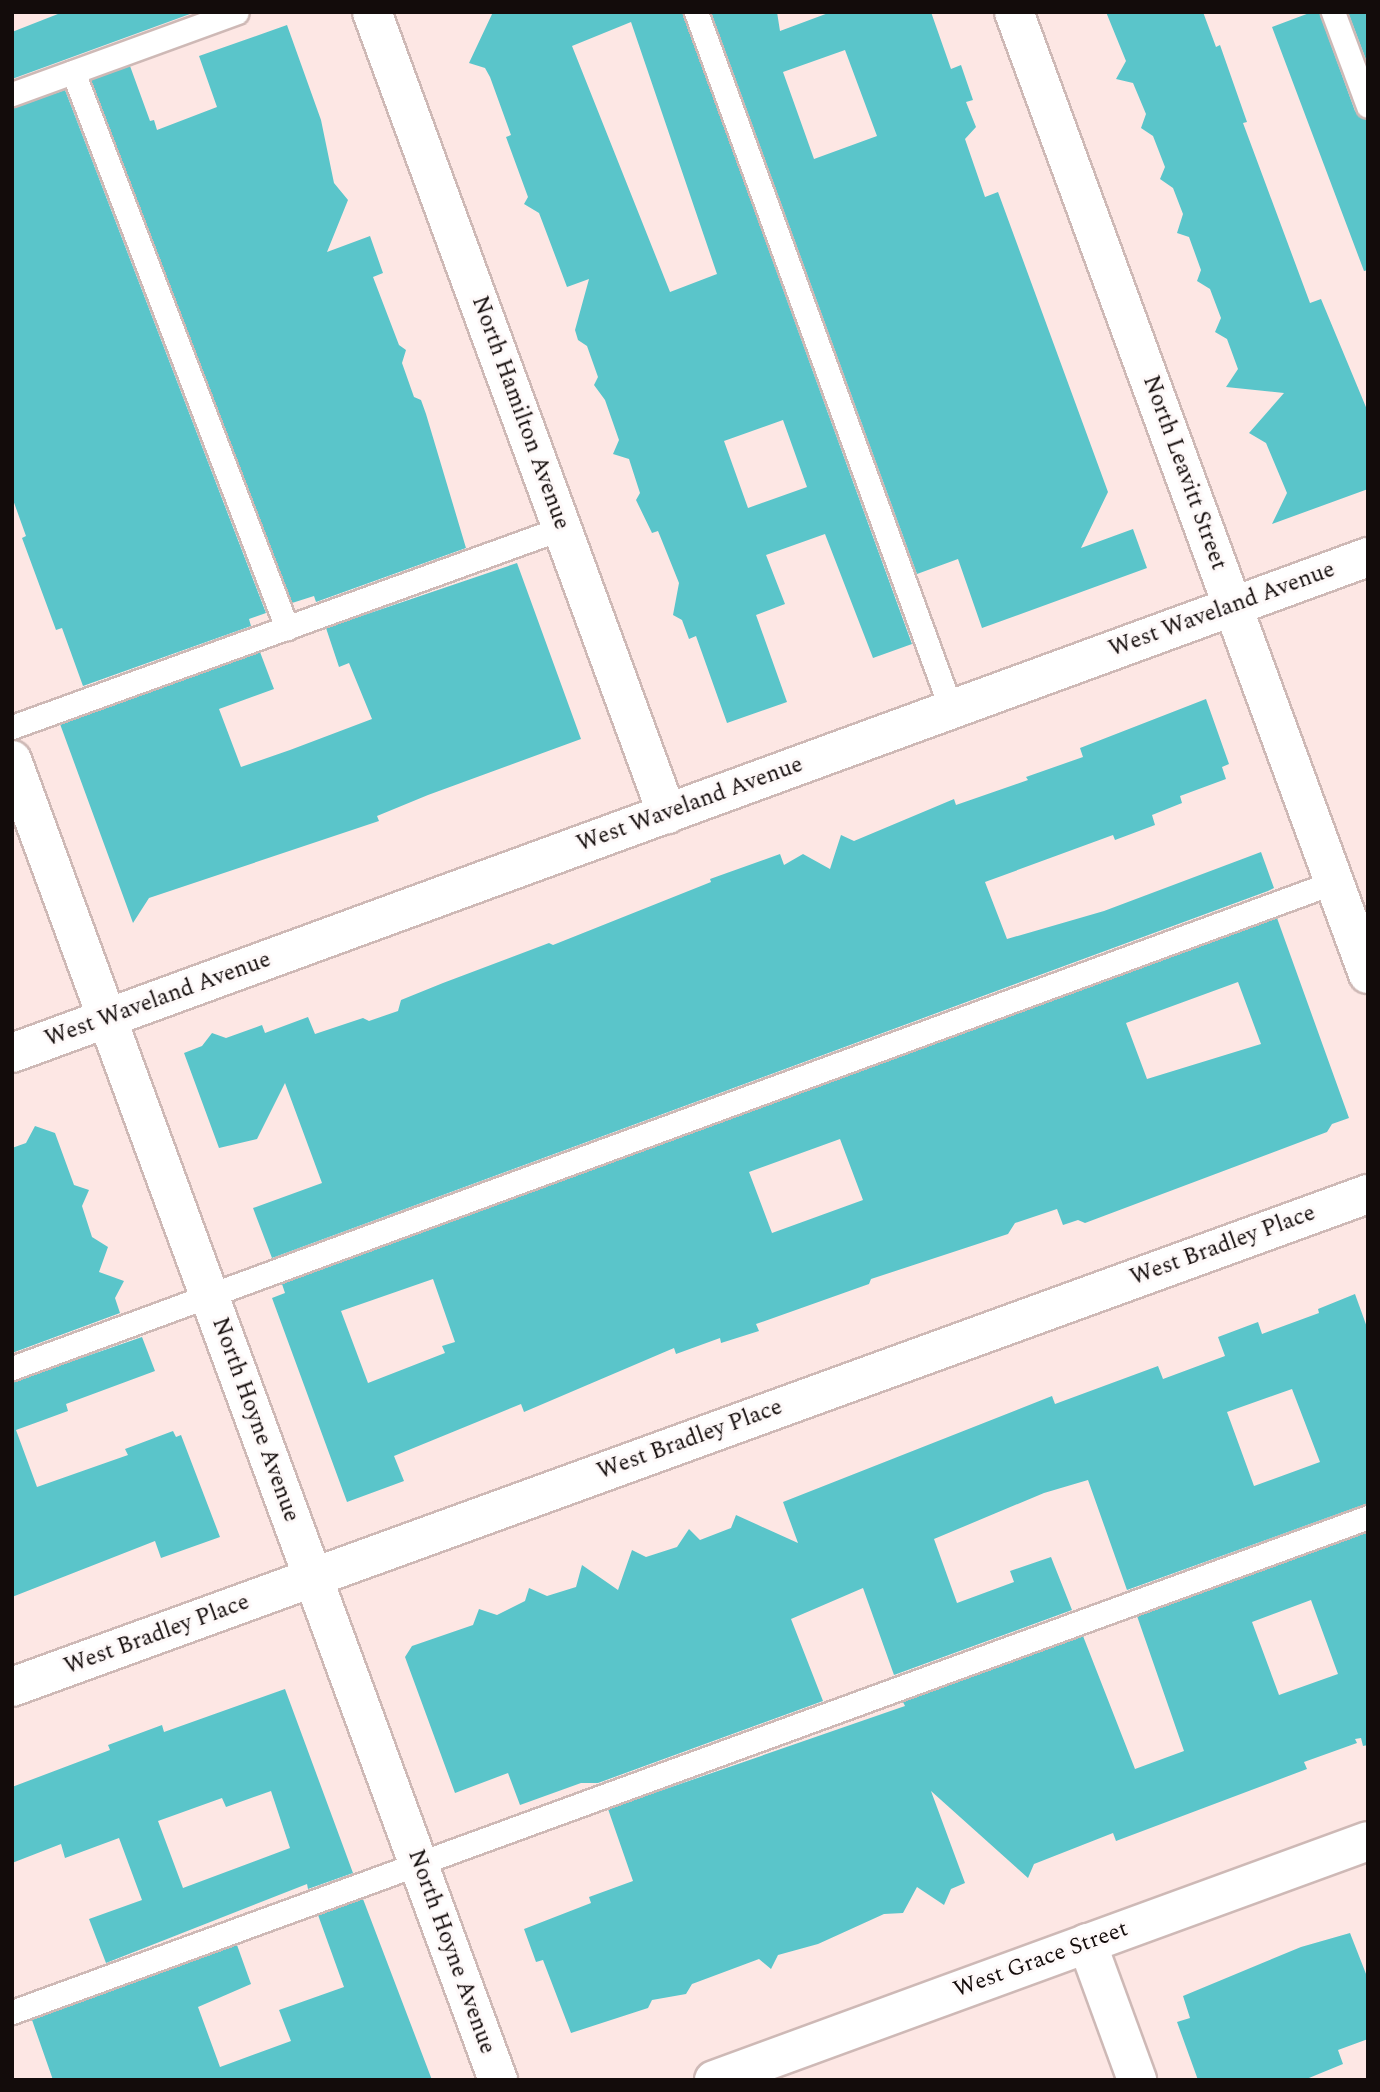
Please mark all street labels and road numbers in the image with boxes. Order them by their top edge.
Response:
street label: North Hamilton Avenue [465,293,575,533]
street label: North Leavitt Street [1136,372,1232,574]
street label: West Waveland Avenue [1105,556,1339,664]
street label: West Waveland Avenue [573,751,807,859]
street label: West Waveland Avenue [41,946,275,1054]
street label: West Bradley Place [1127,1200,1319,1292]
street label: North Hoyne Avenue [205,1314,305,1526]
street label: West Bradley Place [594,1394,786,1486]
street label: West Bradley Place [61,1589,253,1681]
street label: North Hoyne Avenue [401,1846,501,2058]
street label: West Grace Street [950,1916,1132,2004]

